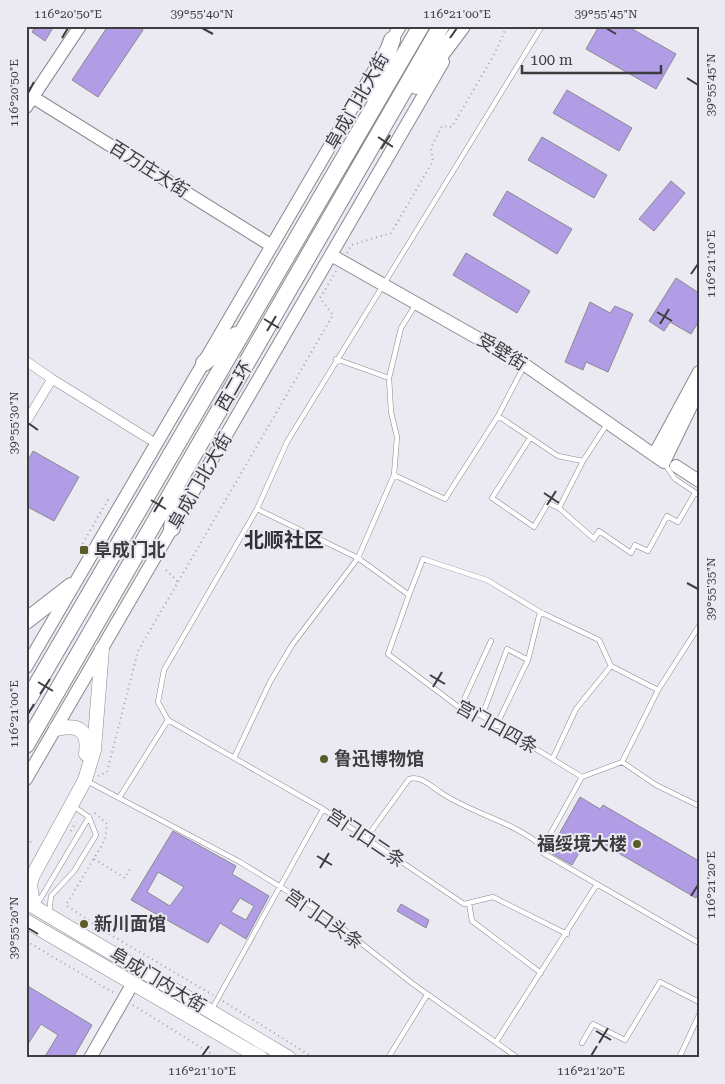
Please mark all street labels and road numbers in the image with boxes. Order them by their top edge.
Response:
street label: 阜成门北大街 [320,49,393,153]
street label: 百万庄大街 [106,136,193,201]
street label: 受壁街 [474,329,531,374]
street label: 西二环 [211,357,256,414]
street label: 阜成门北大街 [163,429,236,533]
street label: 宫门口四条 [453,696,542,758]
street label: 宫门口二条 [323,804,409,871]
street label: 宫门口头条 [281,884,367,953]
street label: 阜成门内大街 [107,943,210,1016]

